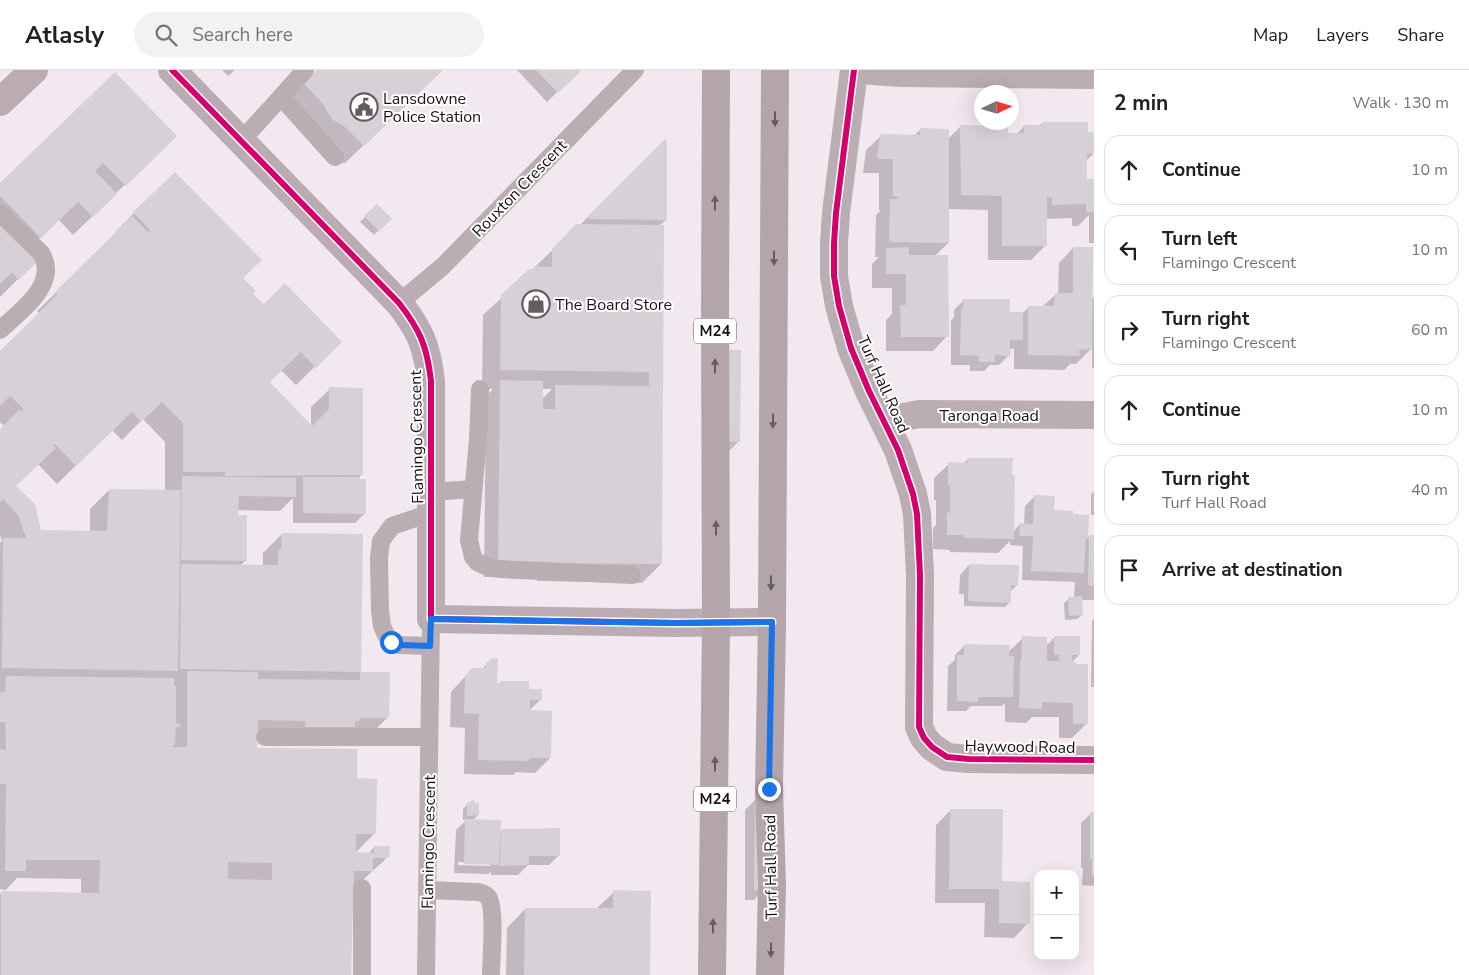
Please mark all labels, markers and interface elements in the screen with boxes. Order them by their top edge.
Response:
search box [134,12,484,57]
text: Atlasly [25,19,104,51]
icon: search [152,21,180,49]
text: Search here [192,22,293,48]
text: Map [1253,23,1288,47]
text: Layers [1316,23,1369,47]
text: Share [1397,23,1444,47]
north arrow [974,85,1019,130]
place label: Lansdowne Police Station [383,88,481,128]
text: 2 min [1114,89,1168,117]
public building icon: Lansdowne Police Station [349,92,379,122]
text: Walk · 130 m [1353,92,1449,114]
one-way arrow [771,111,779,127]
street label: Rouxton Crescent [468,135,572,242]
icon: ahead [1115,156,1143,184]
text: Continue [1162,157,1241,183]
text: 10 m [1411,159,1448,181]
one-way arrow [711,195,719,211]
text: Turn left [1162,226,1237,252]
icon: left [1115,236,1143,264]
text: 10 m [1411,239,1448,261]
one-way arrow [770,251,778,267]
text: Flamingo Crescent [1162,252,1296,274]
shop icon: The Board Store [521,289,551,319]
place label: The Board Store [555,294,672,316]
text: Turn right [1162,306,1249,332]
icon: right [1115,316,1143,344]
road number: M24 [694,318,736,344]
text: 60 m [1411,319,1448,341]
street label: Turf Hall Road [852,332,914,437]
text: Flamingo Crescent [1162,332,1296,354]
one-way arrow [711,357,719,373]
street label: Flamingo Crescent [405,369,429,504]
icon: ahead [1115,396,1143,424]
text: Continue [1162,397,1241,423]
text: 10 m [1411,399,1448,421]
street label: Taronga Road [939,405,1039,427]
one-way arrow [769,413,777,429]
text: Turn right [1162,466,1249,492]
icon: right [1115,476,1143,504]
text: 40 m [1411,479,1448,501]
text: Turf Hall Road [1162,492,1267,514]
one-way arrow [712,520,720,536]
icon: arrive [1115,556,1143,584]
text: Arrive at destination [1162,557,1343,583]
one-way arrow [768,576,776,592]
route start [380,631,403,654]
street label: Haywood Road [964,735,1076,759]
one-way arrow [711,756,719,772]
street label: Flamingo Crescent [417,774,441,909]
route end [758,778,781,801]
road number: M24 [694,786,736,812]
street label: Turf Hall Road [759,815,783,919]
map controls [1034,870,1079,960]
button: + [1034,870,1079,915]
button: − [1034,915,1079,960]
one-way arrow [709,918,717,934]
one-way arrow [766,943,774,959]

